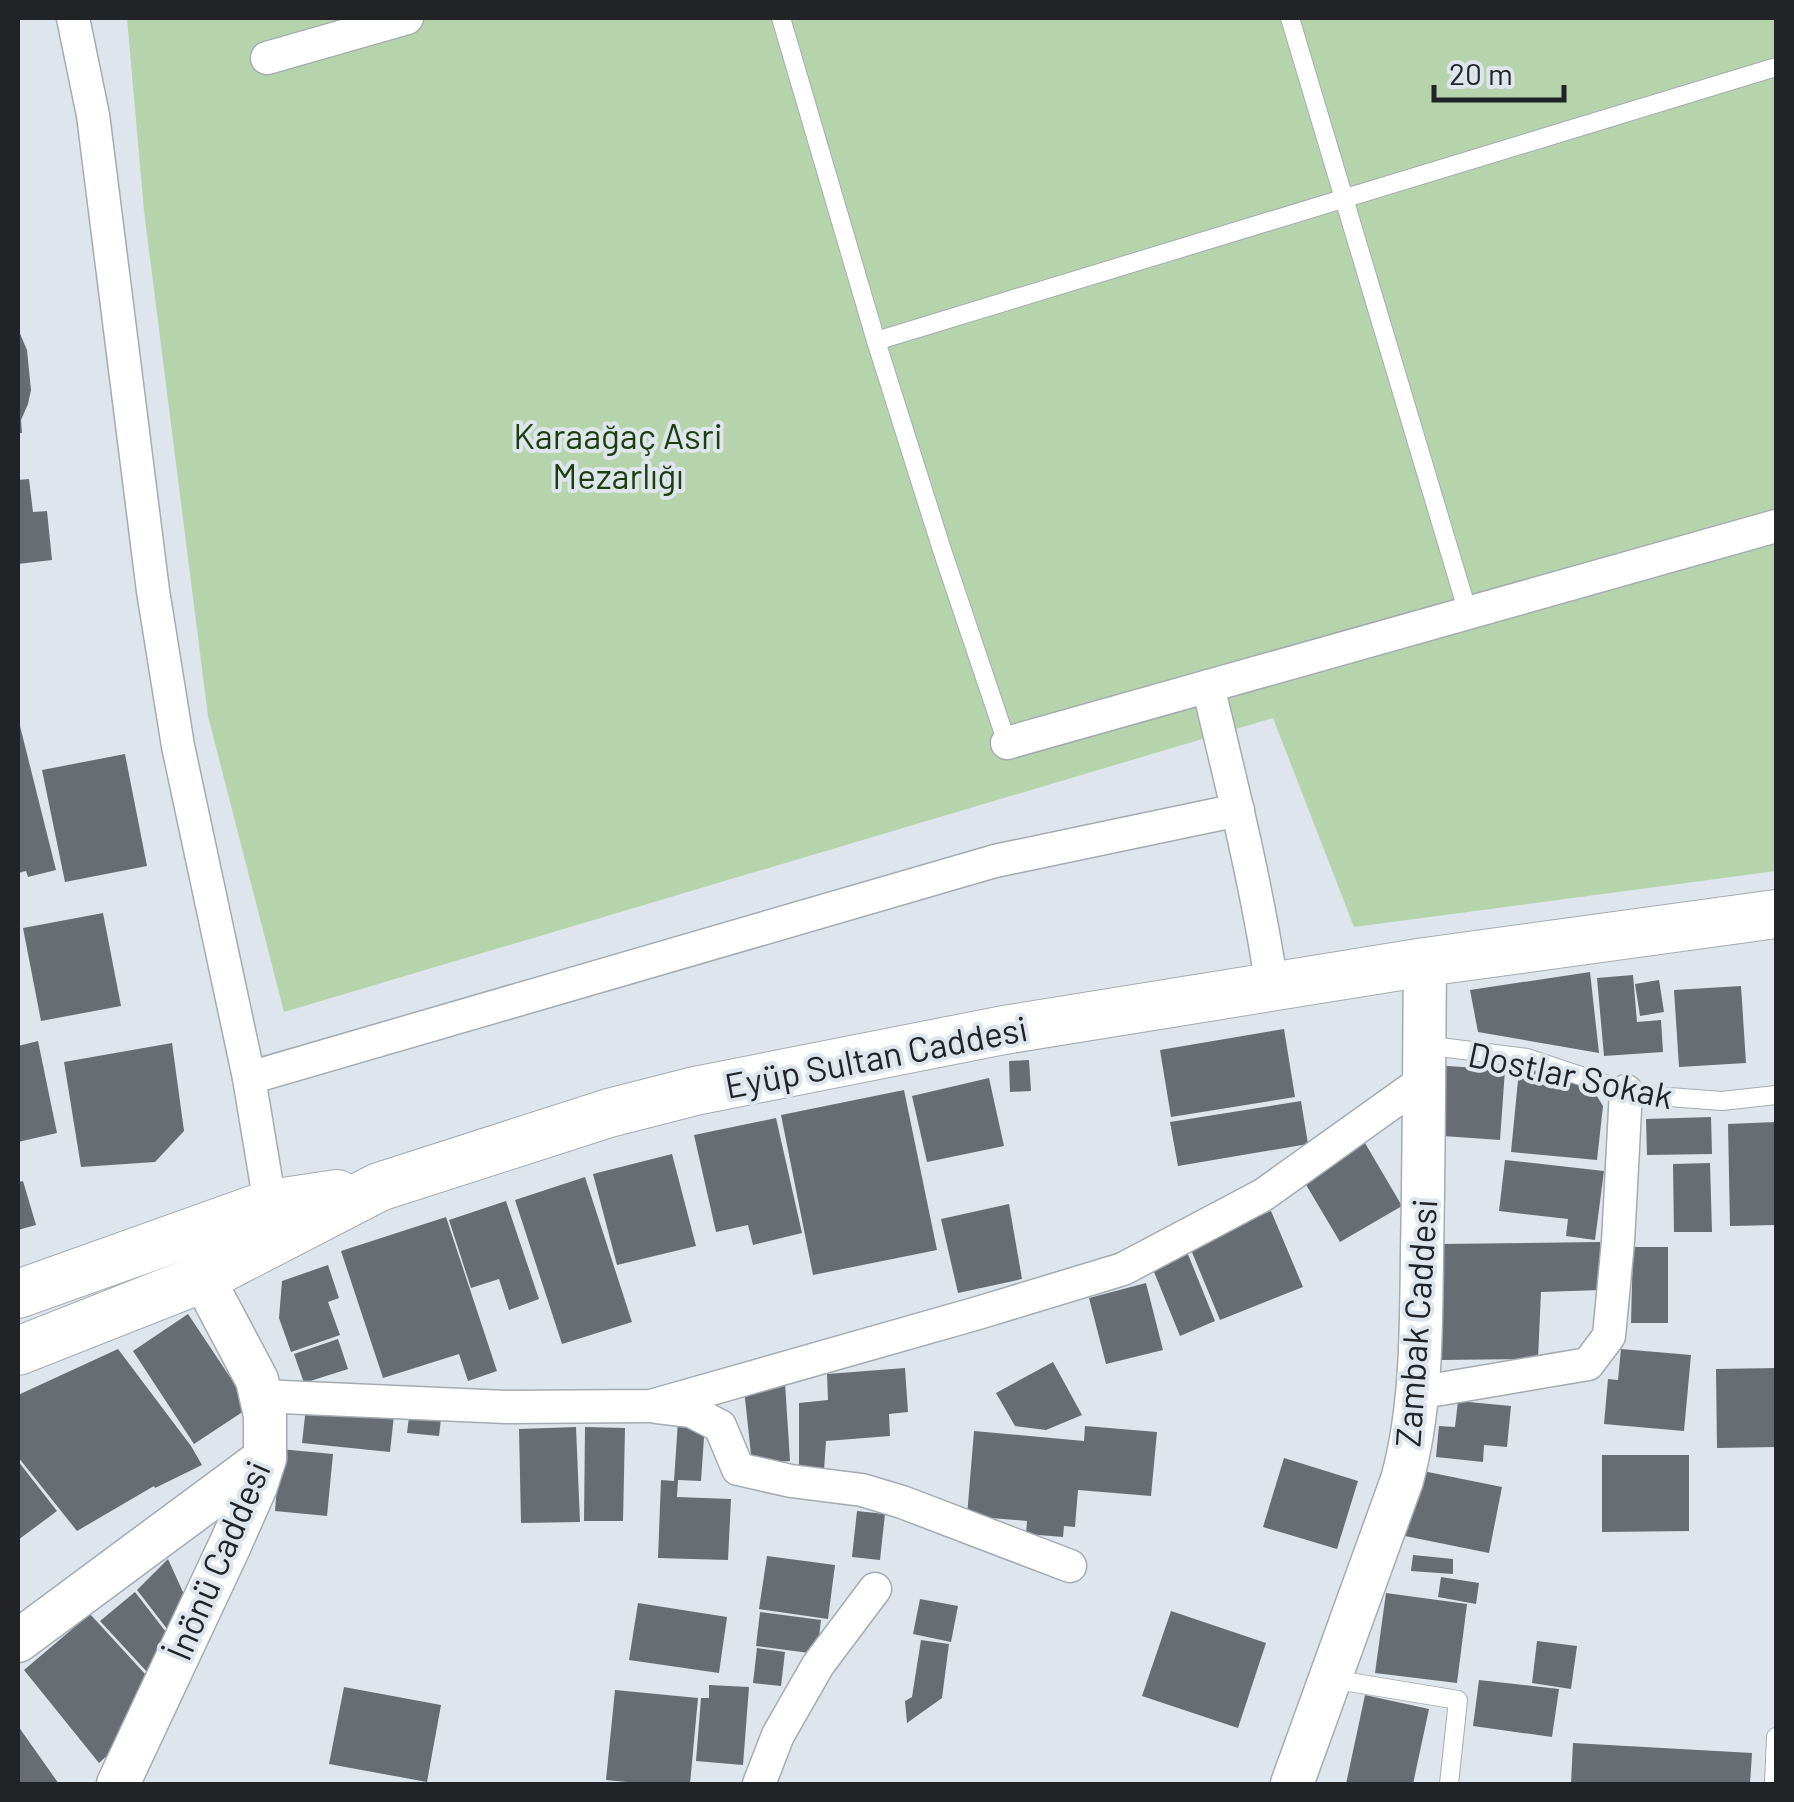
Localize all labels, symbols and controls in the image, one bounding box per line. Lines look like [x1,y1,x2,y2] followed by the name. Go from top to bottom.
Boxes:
[1434,40,1564,102] scale bar
[1449,55,1513,91] text: 20 m
[513,414,723,496] park label: Karaağaç Asri Mezarlığı
[721,1006,1031,1106] street label: Eyüp Sultan Caddesi
[1465,1032,1677,1116] street label: Dostlar Sokak
[1385,1197,1445,1449] street label: Zambak Caddesi
[156,1454,278,1666] street label: İnönü Caddesi

